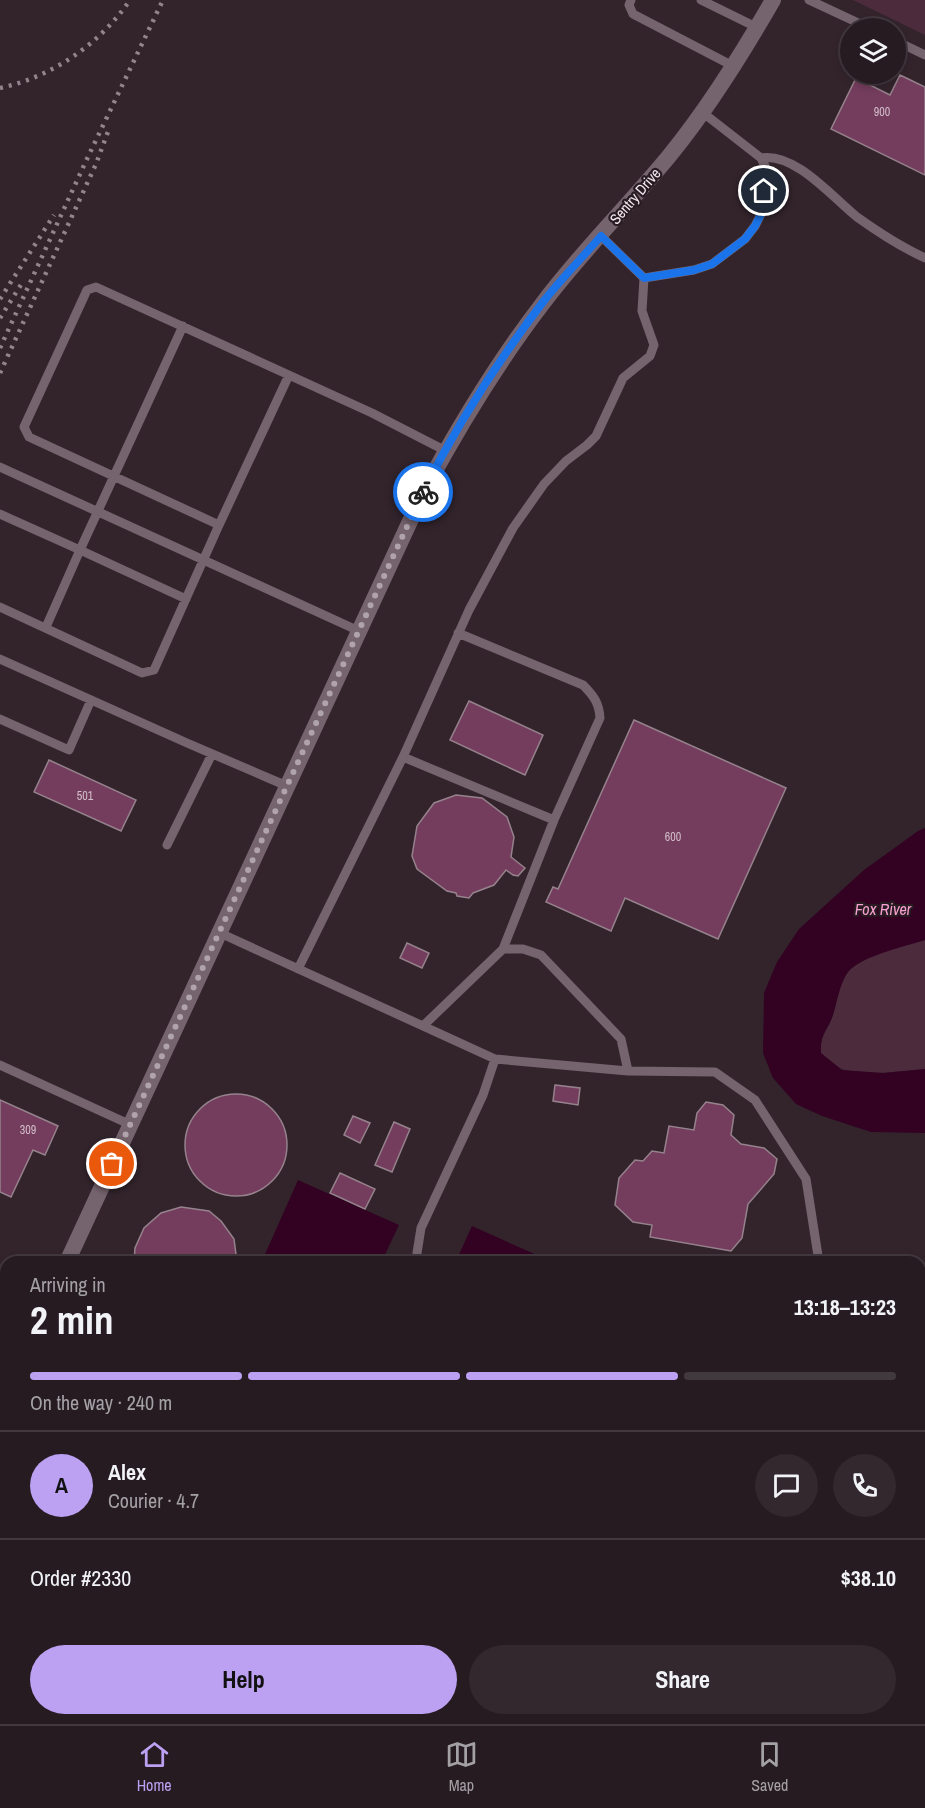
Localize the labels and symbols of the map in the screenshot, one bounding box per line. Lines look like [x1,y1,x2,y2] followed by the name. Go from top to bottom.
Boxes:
[874,104,890,120] house number: 900
[605,163,665,229] street label: Sentry Drive
[738,165,789,216] pin
[393,462,453,522] courier
[77,788,94,804] house number: 501
[665,829,681,845] house number: 600
[855,898,912,920] water label: Fox River
[20,1122,36,1138] house number: 309
[86,1138,137,1189] pin

